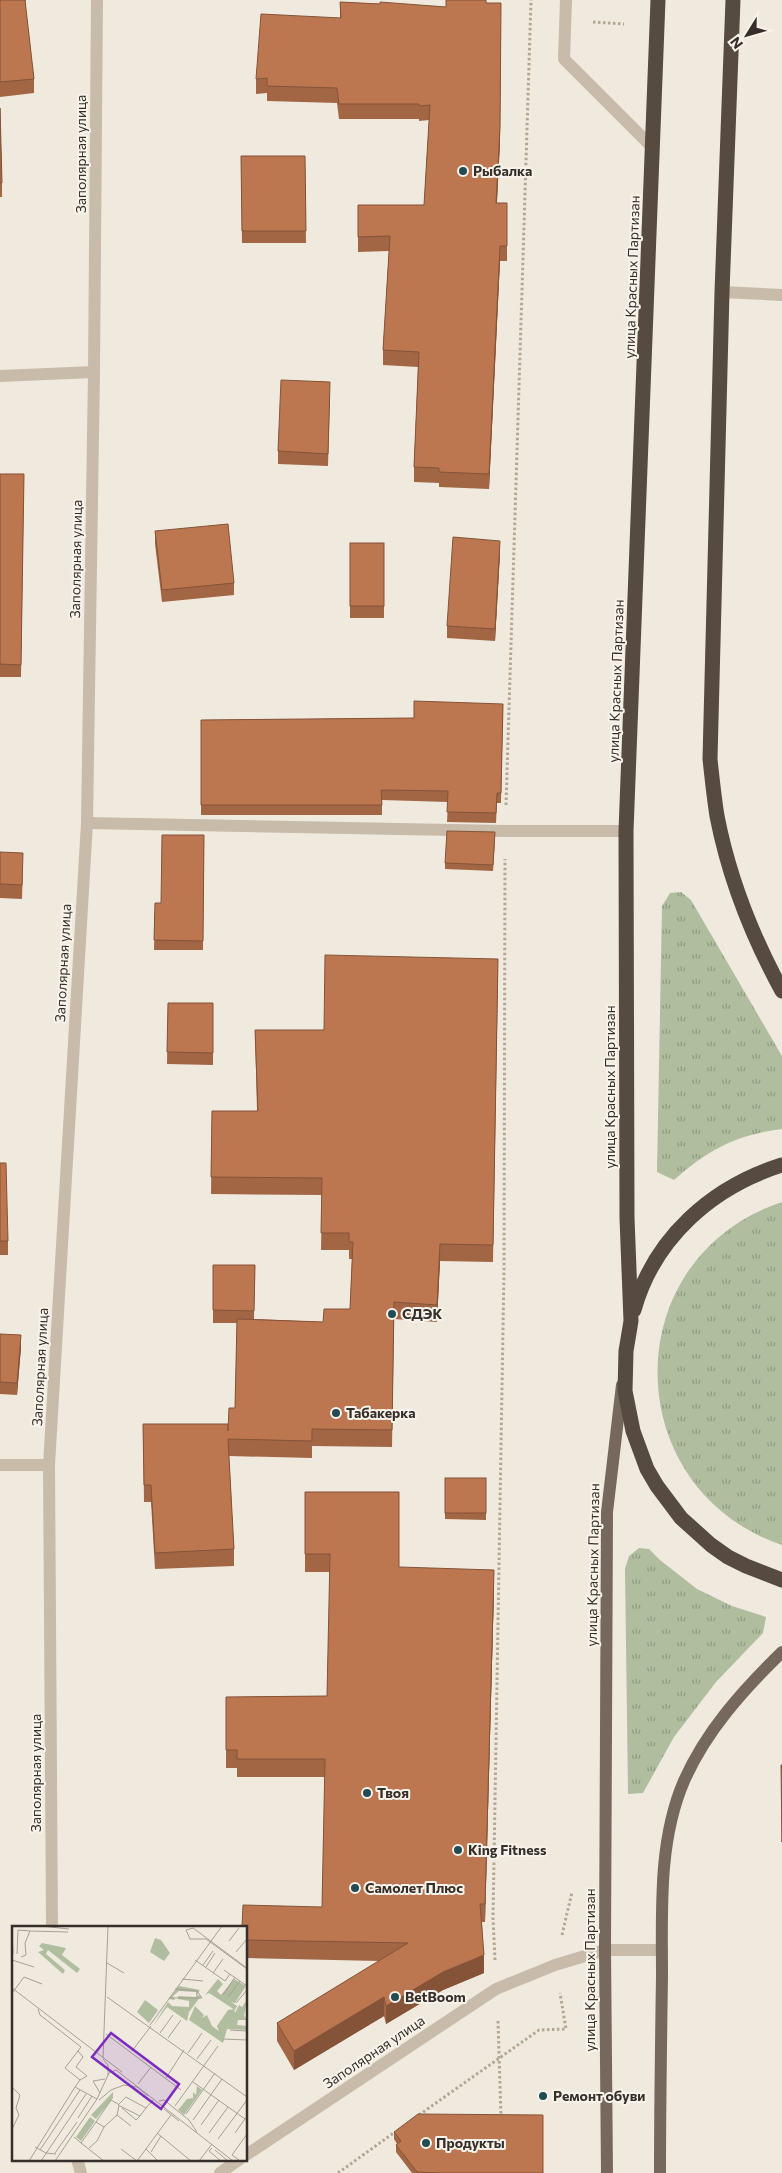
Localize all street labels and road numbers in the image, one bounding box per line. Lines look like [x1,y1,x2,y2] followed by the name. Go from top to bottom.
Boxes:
[72,95,89,213] street label: Заполярная улица
[620,195,643,359] street label: улица Красных Партизан
[66,499,85,618] street label: Заполярная улица
[604,599,627,763] street label: улица Красных Партизан
[51,903,74,1023] street label: Заполярная улица
[601,1005,618,1169] street label: улица Красных Партизан
[28,1307,51,1427] street label: Заполярная улица
[583,1483,602,1647] street label: улица Красных Партизан
[27,1714,44,1832] street label: Заполярная улица
[581,1888,598,2052] street label: улица Красных Партизан
[320,2011,428,2092] street label: Заполярная улица

